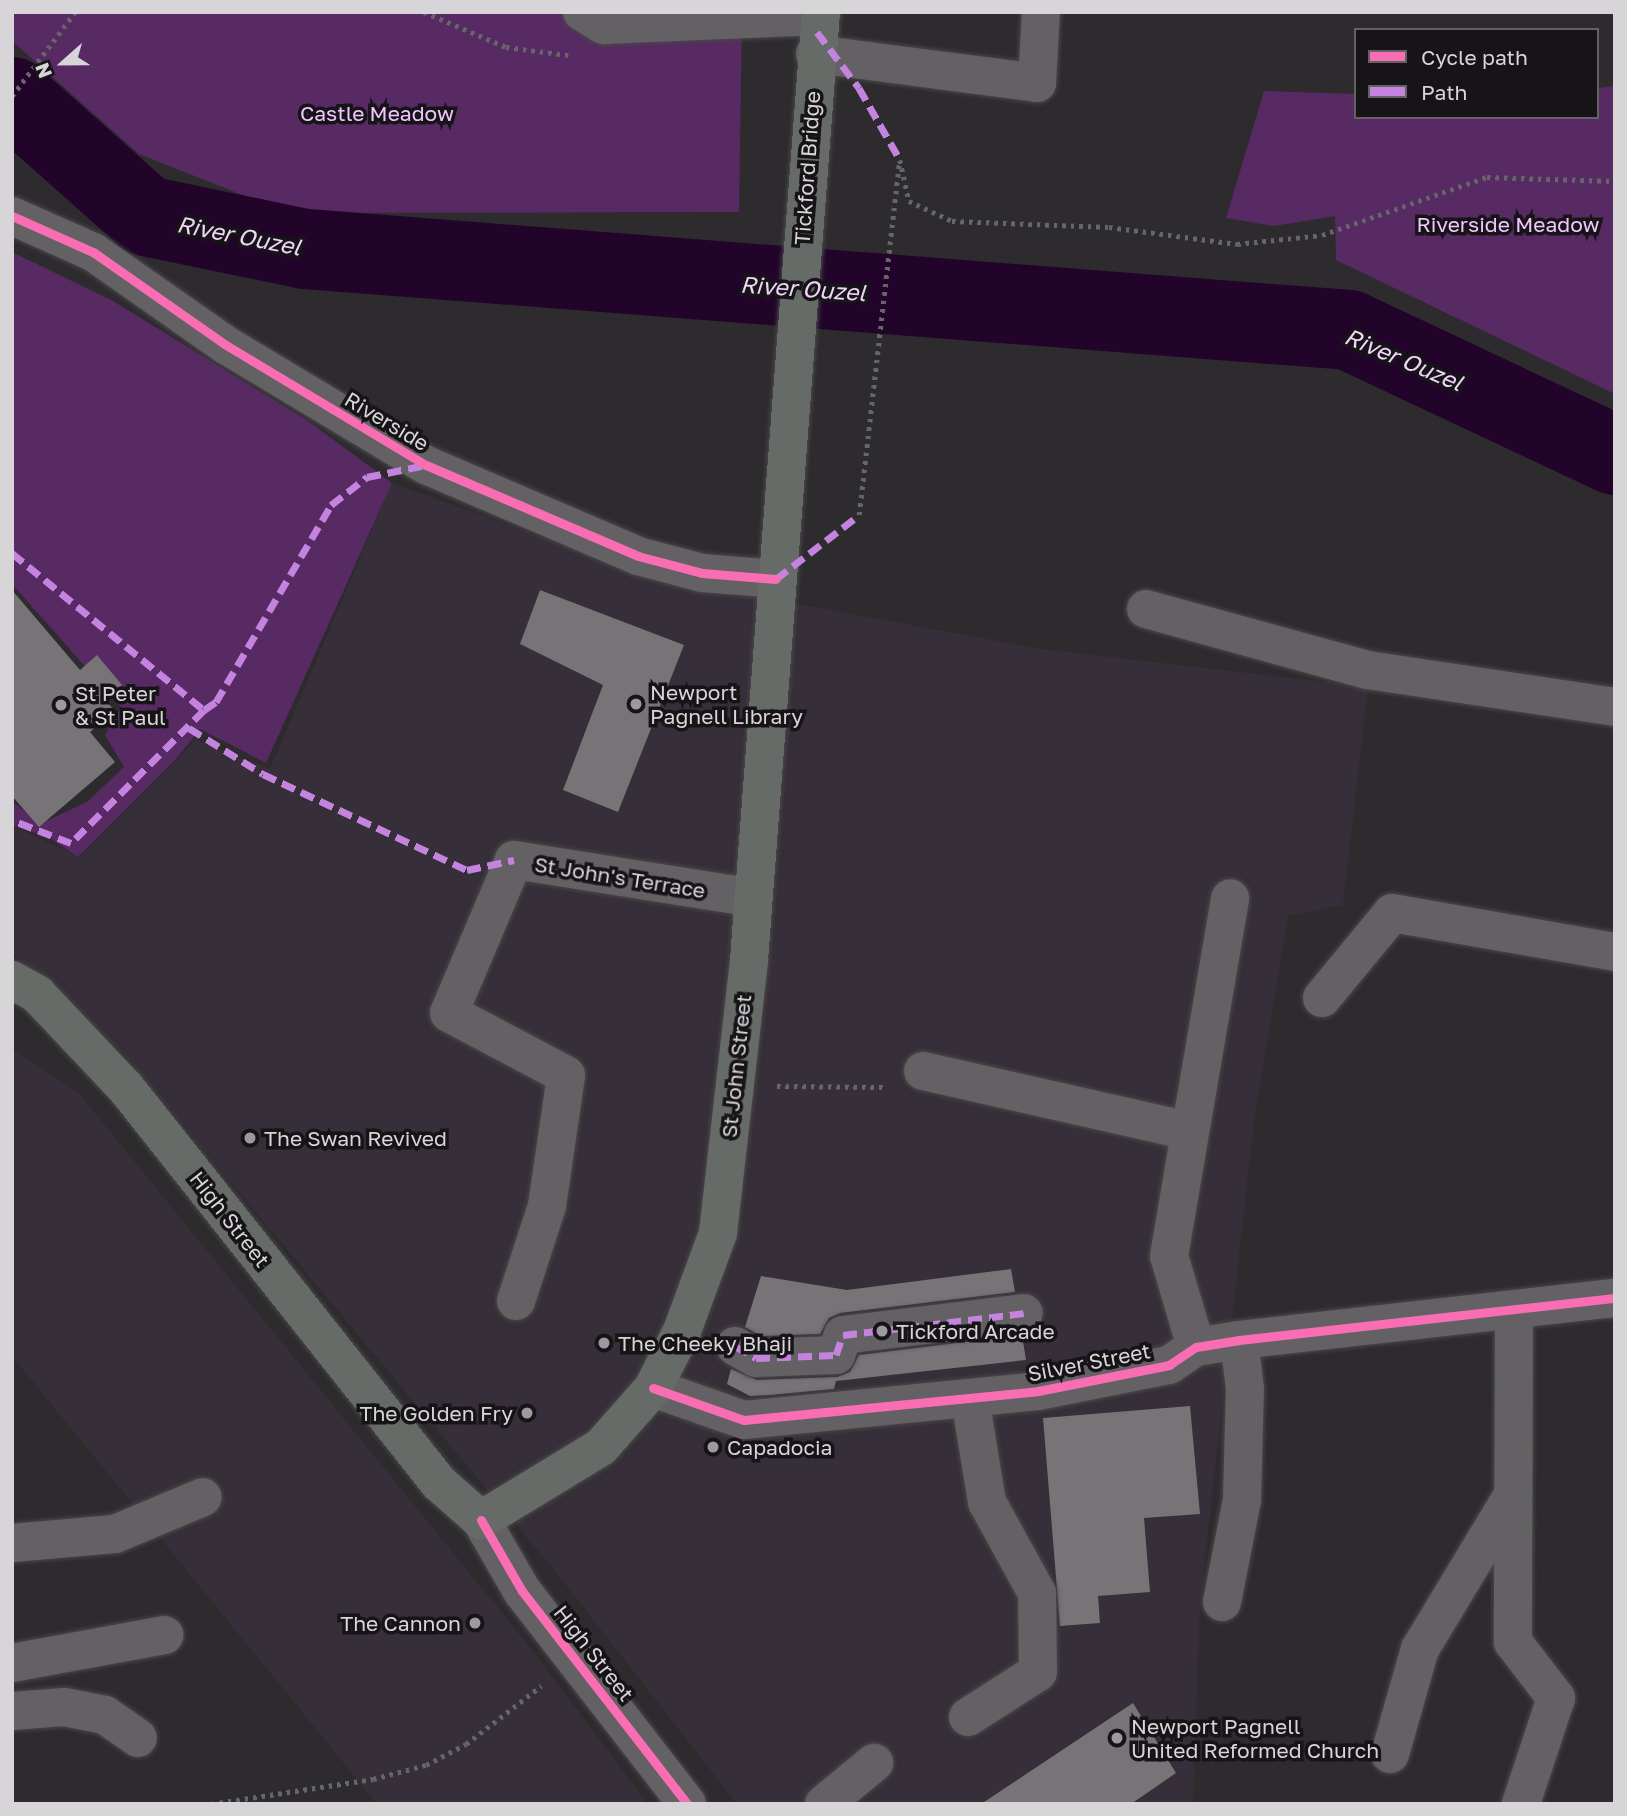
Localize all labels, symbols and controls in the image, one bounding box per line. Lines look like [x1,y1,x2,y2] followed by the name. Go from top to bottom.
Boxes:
[28,28,98,98] north arrow
[1354,28,1599,119] legend
[1421,44,1528,70] text: Cycle path
[30,60,56,82] text: N
[1421,79,1468,105] text: Path
[789,90,825,246] street label: Tickford Bridge
[300,100,454,126] park label: Castle Meadow
[175,209,303,261] water label: River Ouzel
[1416,211,1600,237] park label: Riverside Meadow
[739,270,867,306] water label: River Ouzel
[1341,322,1467,396] water label: River Ouzel
[340,386,434,456] street label: Riverside
[650,679,803,729] place label: Newport Pagnell Library
[75,680,166,730] place label: St Peter & St Paul
[628,696,644,712] marker: Newport Pagnell Library
[53,697,69,713] marker: St Peter & St Paul
[533,851,707,903] street label: St John's Terrace
[716,993,756,1139] street label: St John Street
[264,1125,447,1151] place label: The Swan Revived
[242,1130,258,1146] marker: The Swan Revived
[185,1166,275,1272] street label: High Street
[896,1318,1055,1344] place label: Tickford Arcade
[874,1323,890,1339] marker: Tickford Arcade
[618,1330,792,1356] place label: The Cheeky Bhaji
[596,1335,612,1351] marker: The Cheeky Bhaji
[1025,1338,1153,1386] street label: Silver Street
[359,1400,513,1426] place label: The Golden Fry
[519,1405,535,1421] marker: The Golden Fry
[727,1434,832,1460] place label: Capadocia
[705,1439,721,1455] marker: Capadocia
[549,1600,639,1706] street label: High Street
[340,1610,461,1636] place label: The Cannon
[467,1615,483,1631] marker: The Cannon
[1131,1713,1379,1763] place label: Newport Pagnell United Reformed Church
[1109,1730,1125,1746] marker: Newport Pagnell United Reformed Church

